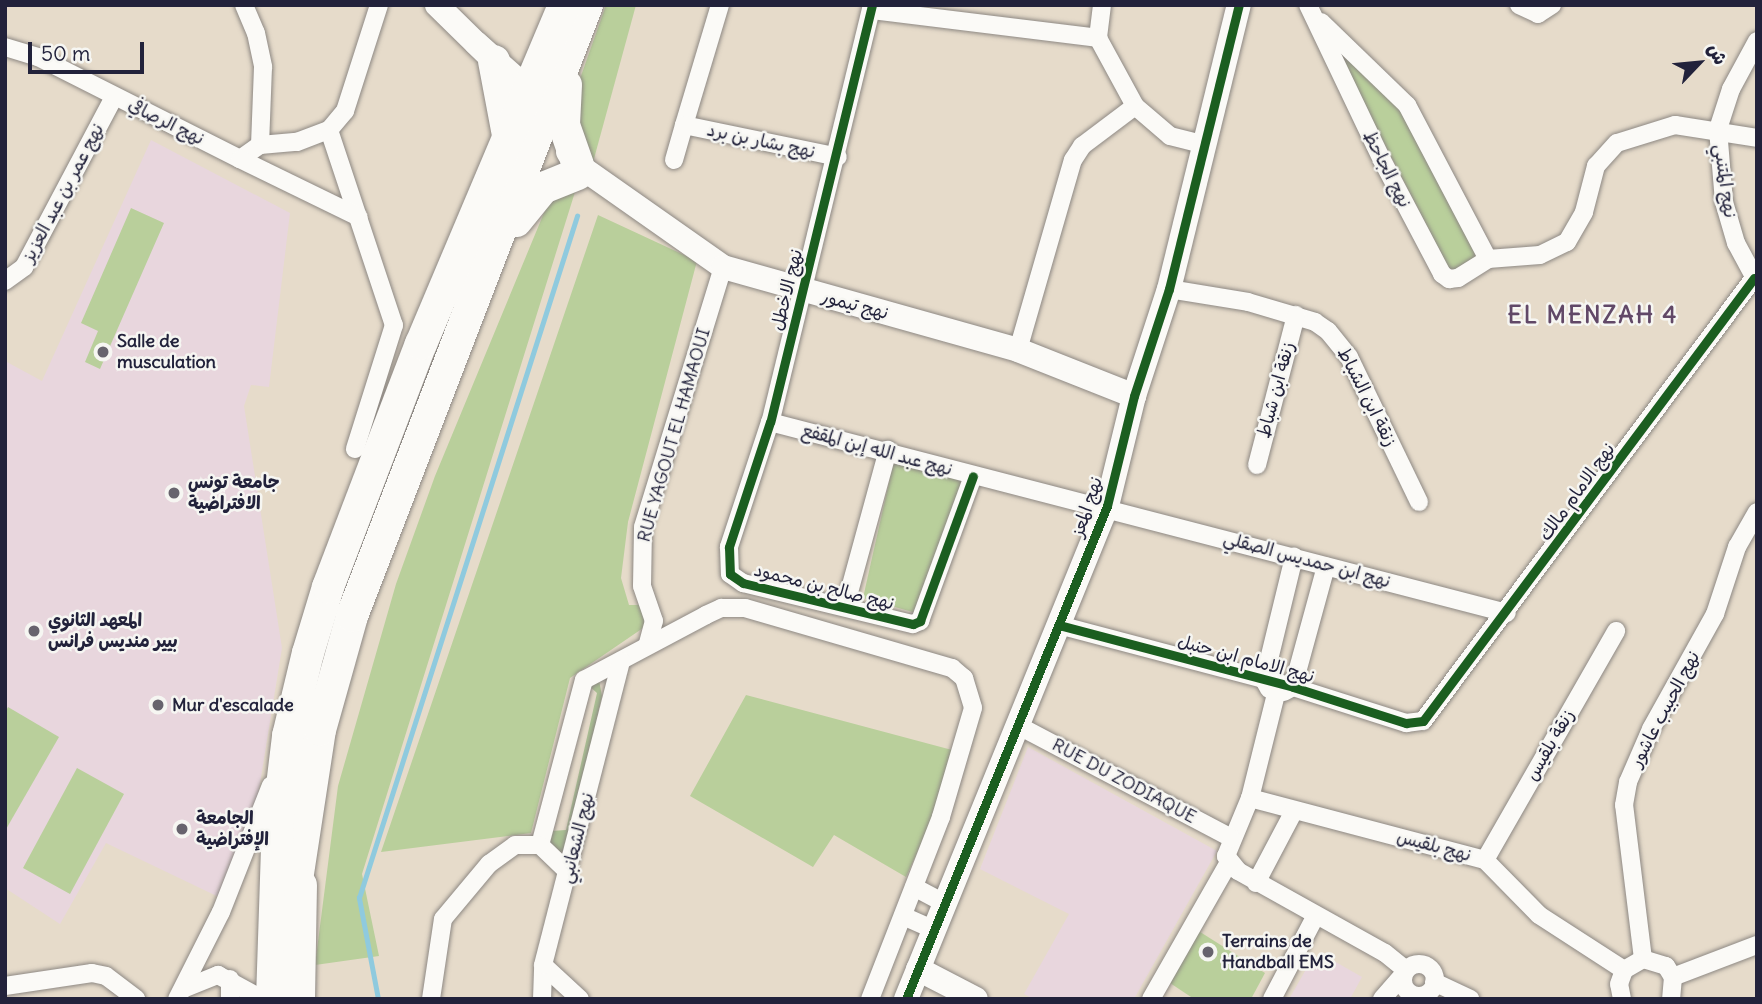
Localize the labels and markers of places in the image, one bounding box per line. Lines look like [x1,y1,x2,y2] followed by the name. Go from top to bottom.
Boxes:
[117,331,216,374] place label: Salle de musculation
[95,344,111,360] marker: Salle de musculation
[188,472,279,514] place label: جامعة تونس الافتراضية
[166,485,182,501] marker: جامعة تونس الافتراضية
[48,610,178,652] place label: المعهد الثانوي بيير منديس فرانس
[26,623,42,639] marker: المعهد الثانوي بيير منديس فرانس
[172,694,294,716] place label: Mur d'escalade
[150,697,166,713] marker: Mur d'escalade
[196,808,269,850] place label: الجامعة الإفتراضية
[174,821,190,837] marker: الجامعة الإفتراضية
[1222,931,1334,974] place label: Terrains de Handball EMS
[1200,944,1216,960] marker: Terrains de Handball EMS

